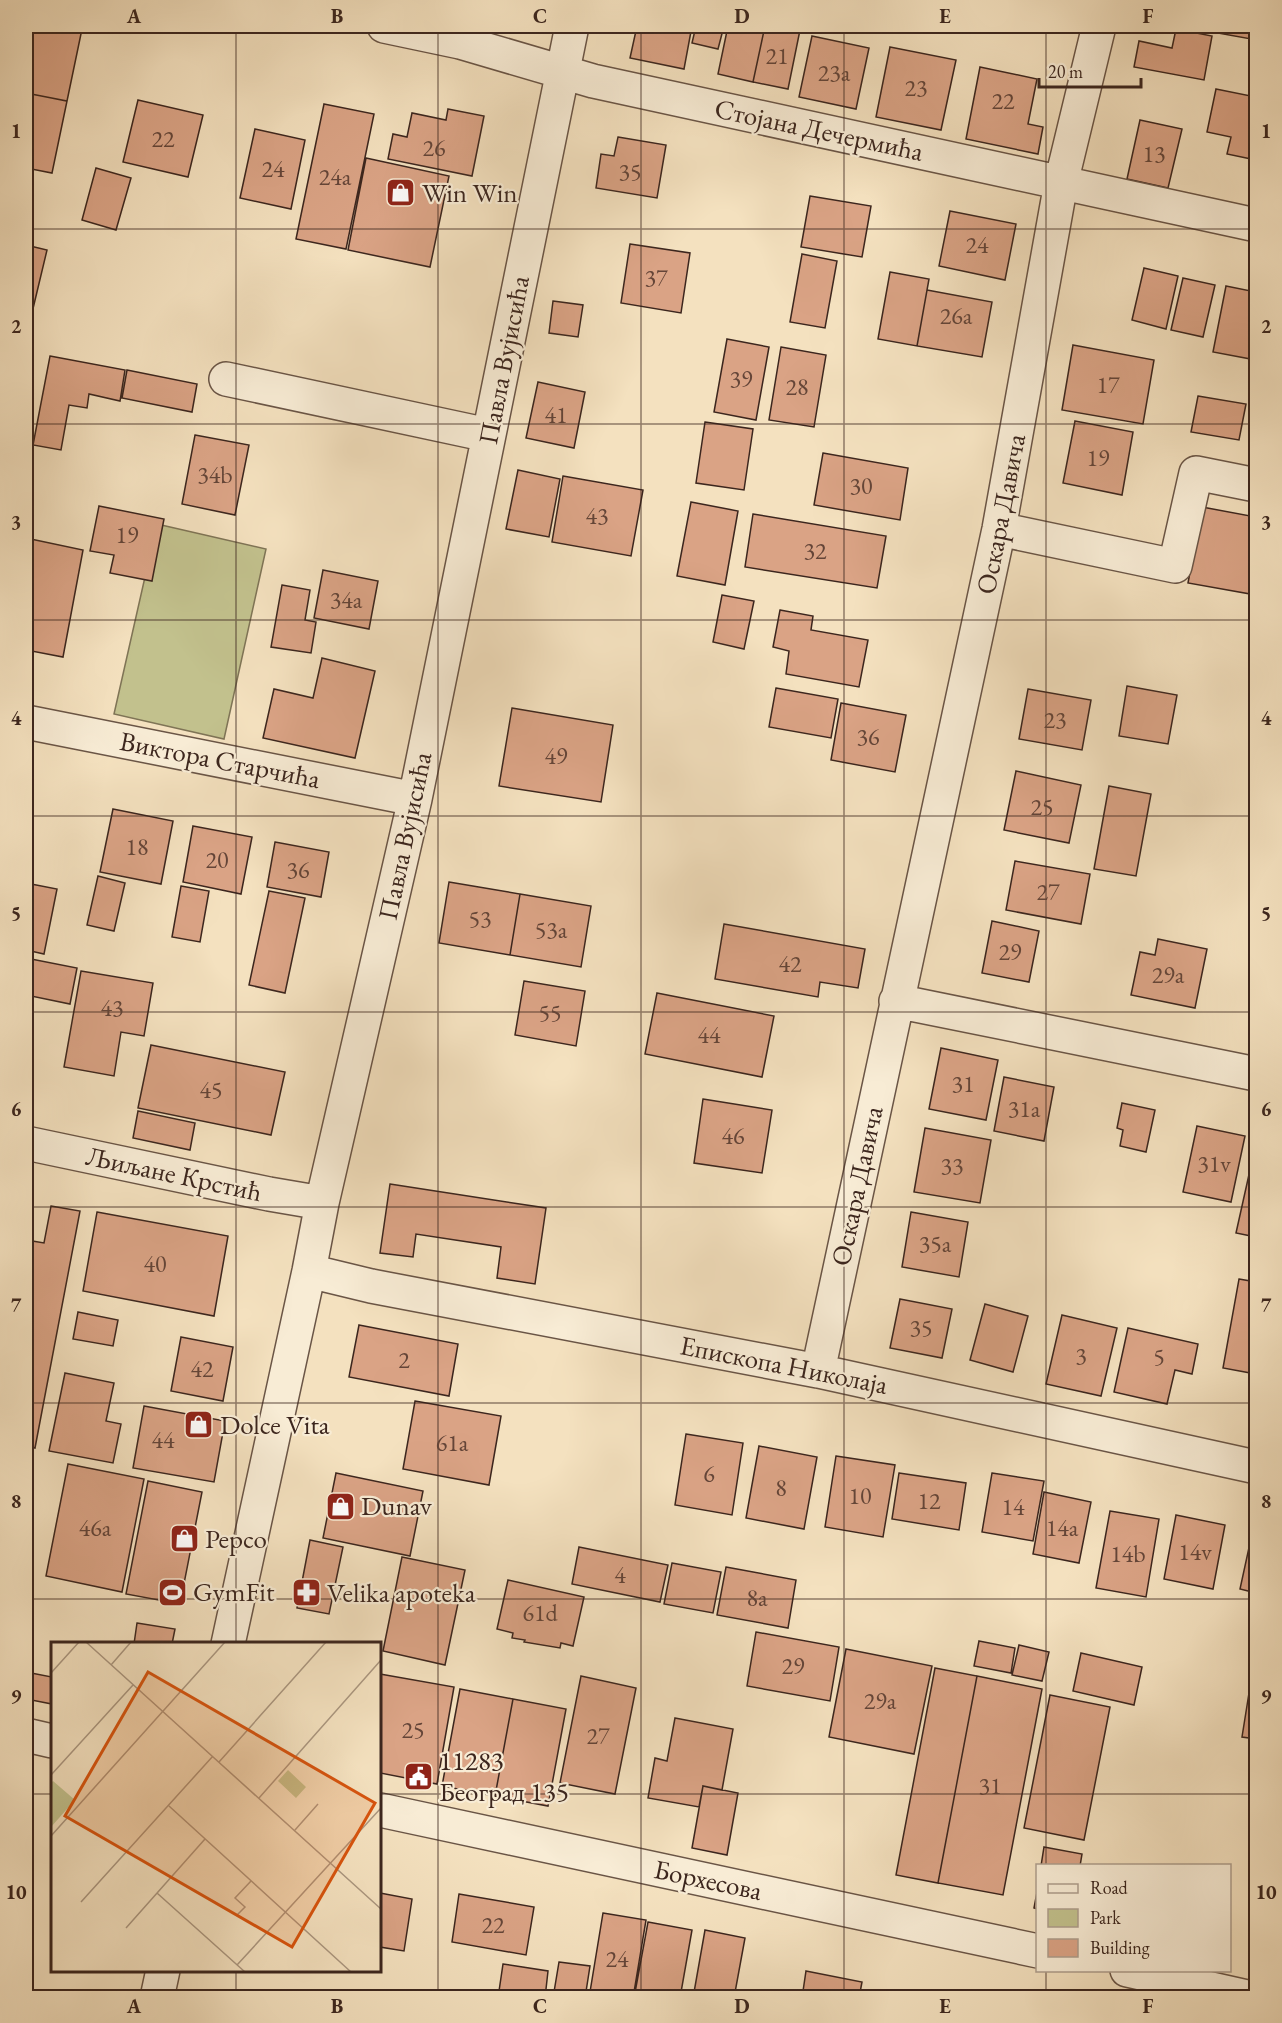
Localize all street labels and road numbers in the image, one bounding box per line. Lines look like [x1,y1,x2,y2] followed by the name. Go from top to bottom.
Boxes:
[711,90,927,169] street label: Стојана Дечермића
[470,272,537,447] street label: Павла Вујисића
[968,431,1033,597] street label: Оскара Давича
[117,723,323,796] street label: Виктора Старчића
[370,748,439,923] street label: Павла Вујисића
[823,1103,891,1269] street label: Оскара Давича
[83,1138,265,1209] street label: Љиљане Крстић
[677,1327,891,1402] street label: Епископа Николаја
[651,1851,766,1908] street label: Борхесова

